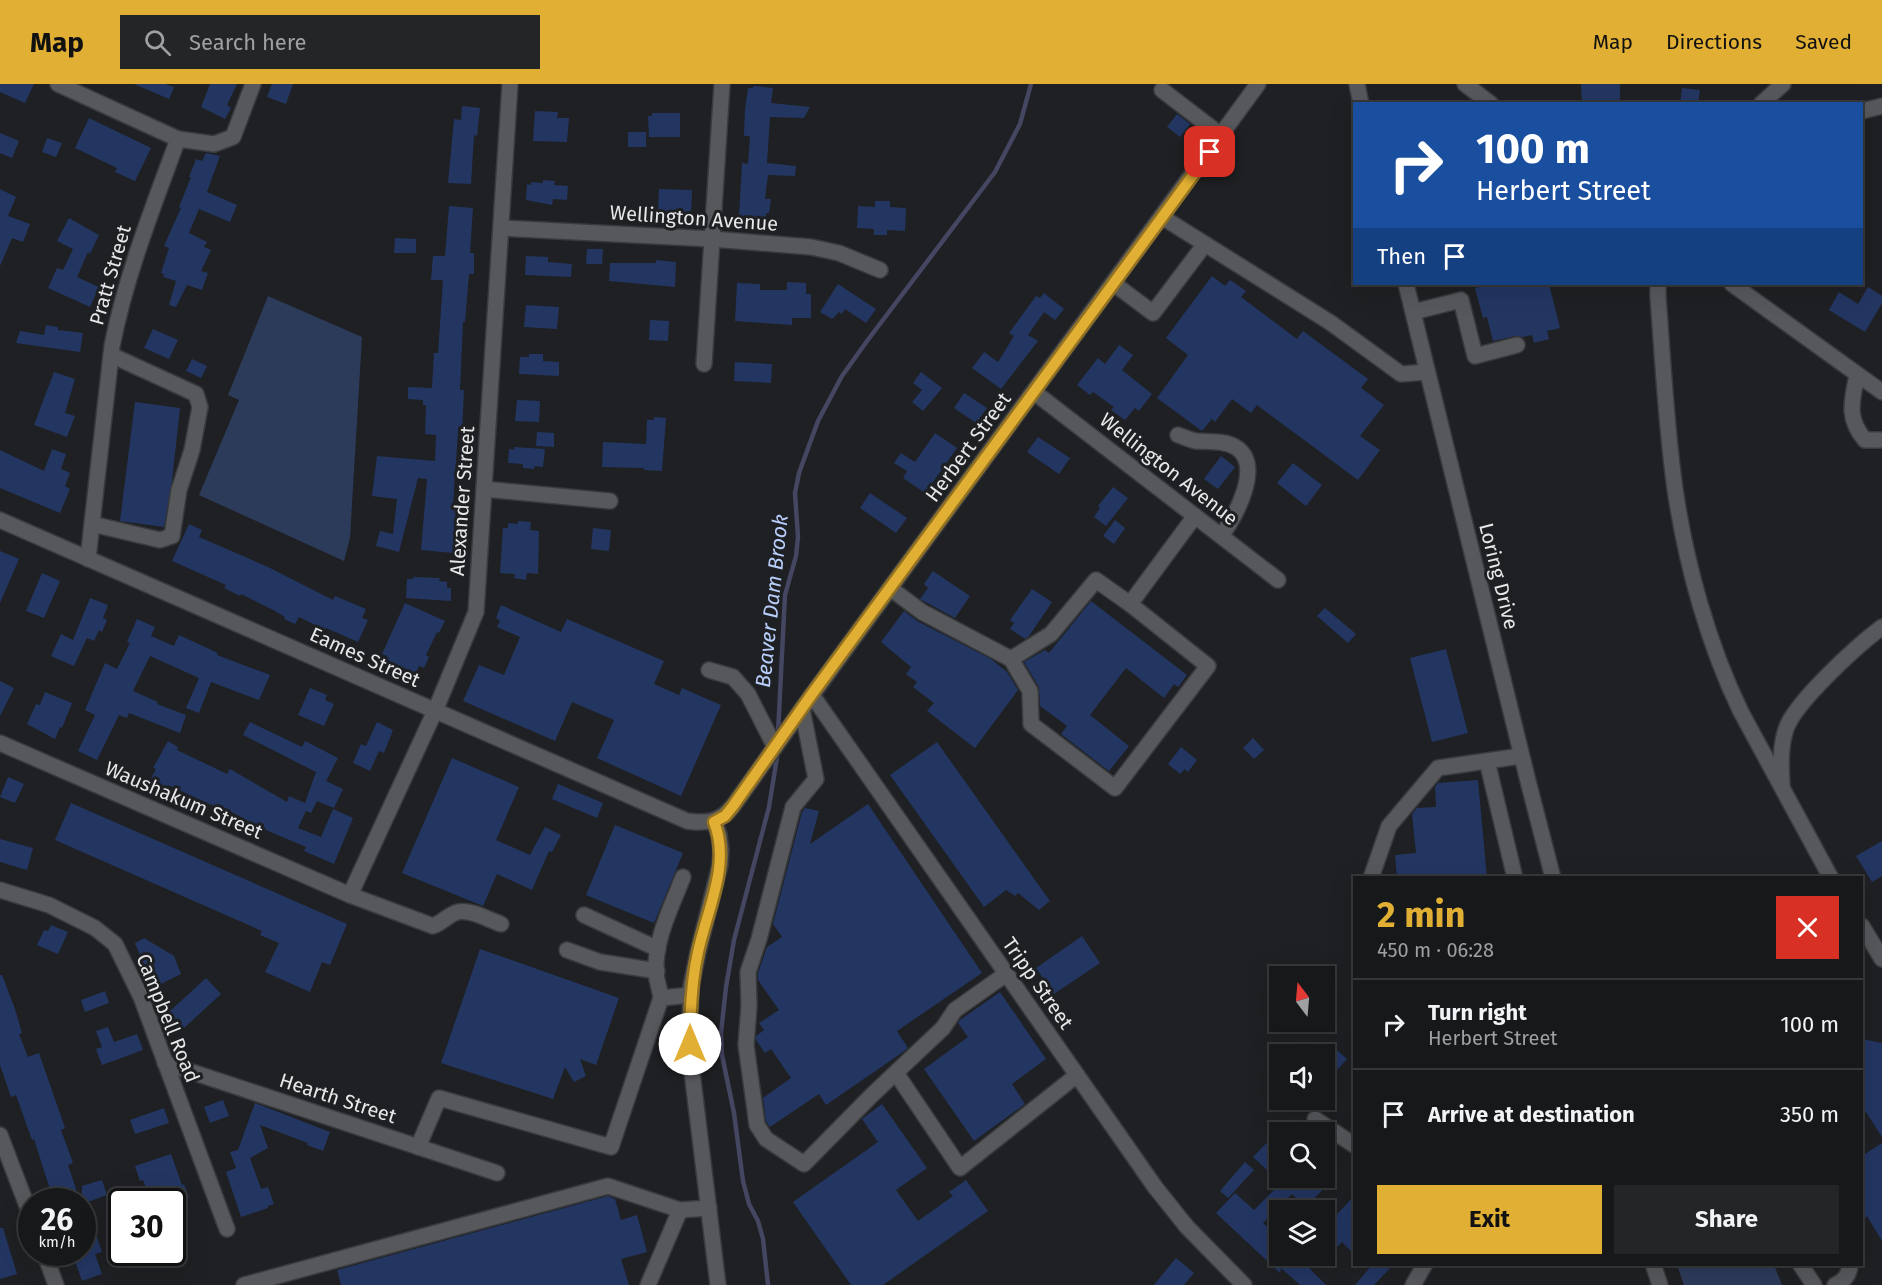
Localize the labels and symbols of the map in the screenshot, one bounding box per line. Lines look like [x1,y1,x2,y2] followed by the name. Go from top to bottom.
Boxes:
[1184,126,1235,177] pin
[609,200,779,236] street label: Wellington Avenue
[84,221,136,328] street label: Pratt Street
[920,387,1016,506] street label: Herbert Street
[1095,408,1243,530] street label: Wellington Avenue
[445,425,479,577] street label: Alexander Street
[750,513,794,689] water label: Beaver Dam Brook
[1474,520,1524,632] street label: Loring Drive
[306,622,425,692] street label: Eames Street
[102,756,267,844] street label: Waushakum Street
[998,933,1079,1034] street label: Tripp Street
[131,950,205,1086] street label: Campbell Road
[1269,966,1335,1032] north arrow
[658,1012,722,1076] position arrow
[277,1068,400,1128] street label: Hearth Street
[108,1188,186,1266] speed limit sign: 30

